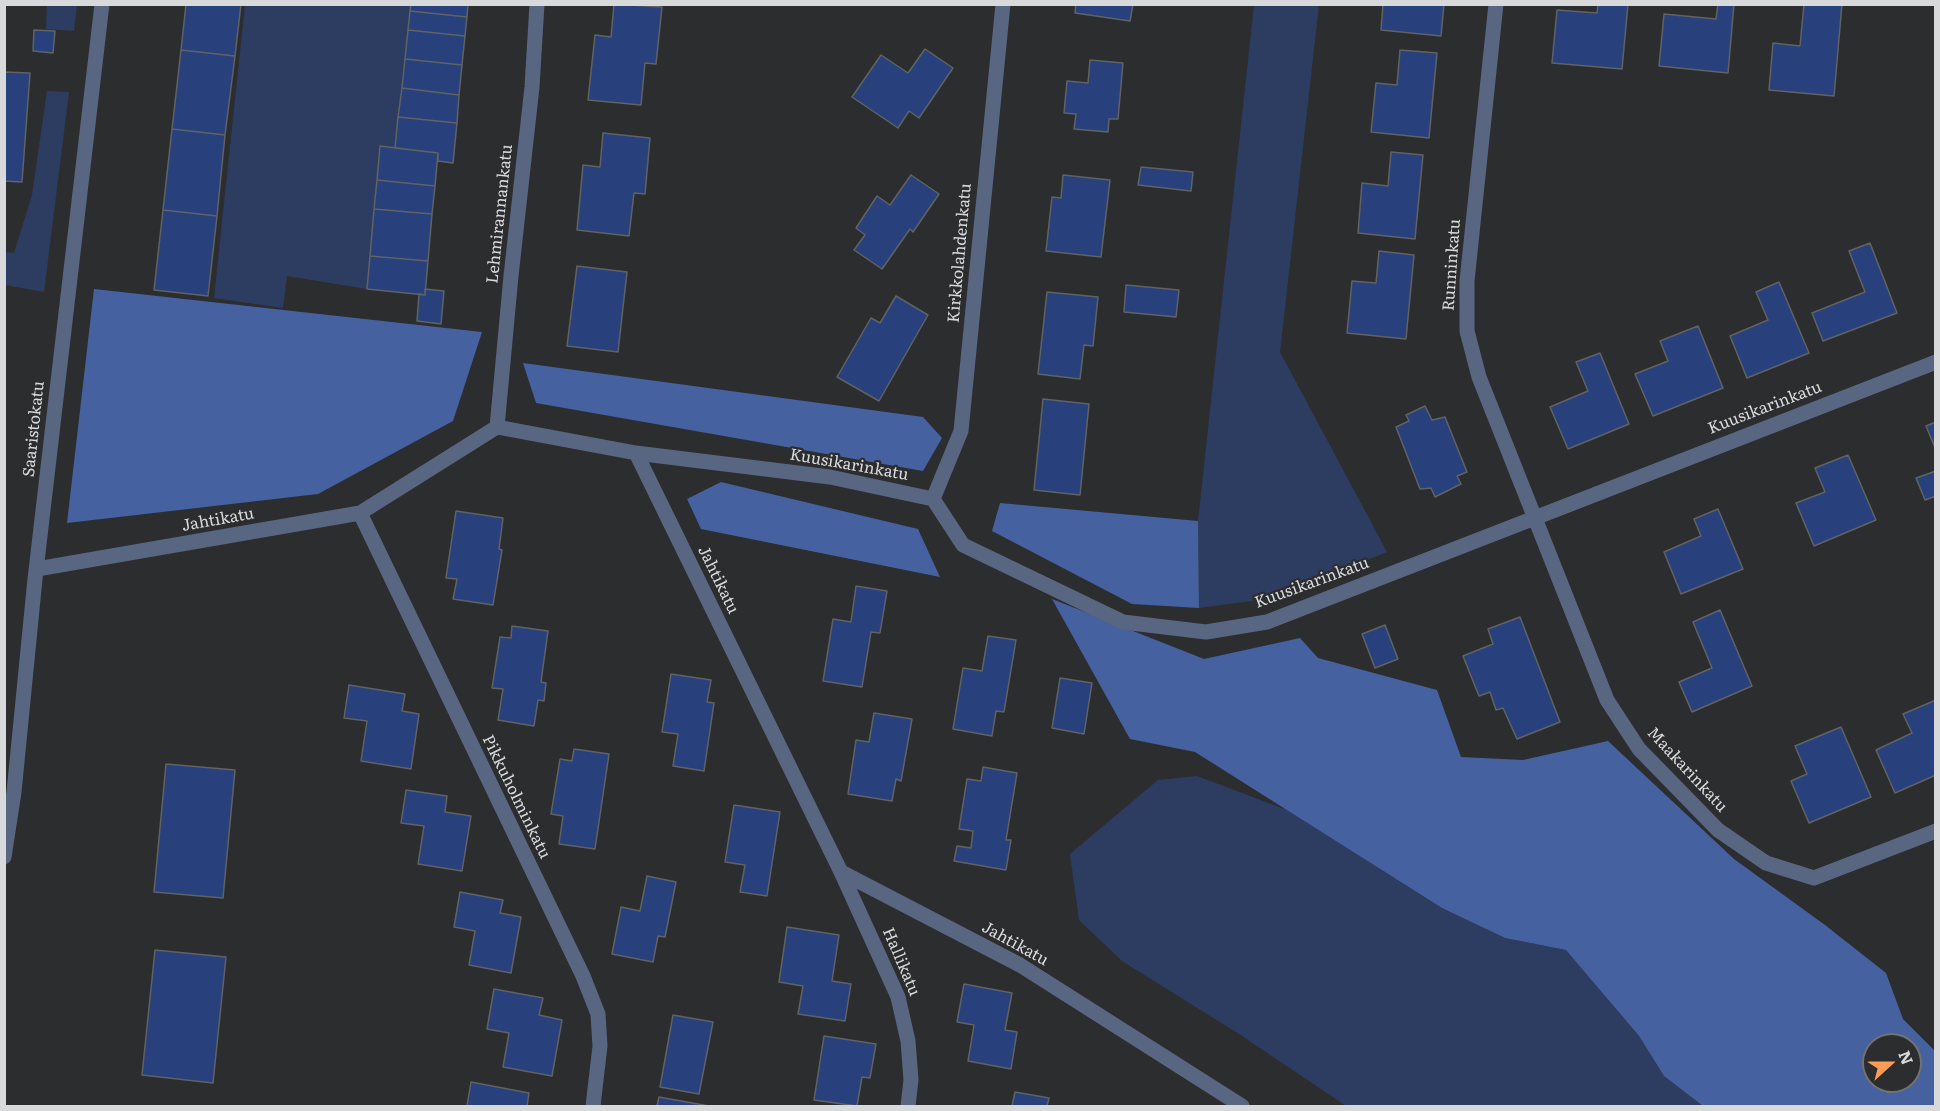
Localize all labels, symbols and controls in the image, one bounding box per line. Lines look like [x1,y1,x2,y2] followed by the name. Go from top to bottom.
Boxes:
[483,143,517,285] street label: Lehmirannankatu
[944,182,976,324] street label: Kirkkolahdenkatu
[1439,218,1465,312] street label: Runninkatu
[1705,377,1825,439] street label: Kuusikarinkatu
[19,380,49,478] street label: Saaristokatu
[788,445,910,485] street label: Kuusikarinkatu
[180,504,256,536] street label: Jahtikatu
[693,543,743,617] street label: Jahtikatu
[1252,553,1372,613] street label: Kuusikarinkatu
[1643,724,1731,816] street label: Maakarinkatu
[478,732,554,862] street label: Pikkuholminkatu
[978,918,1052,970] street label: Jahtikatu
[878,925,924,999] street label: Hallikatu
[1862,1033,1922,1093] north arrow
[1893,1047,1921,1068] text: N

